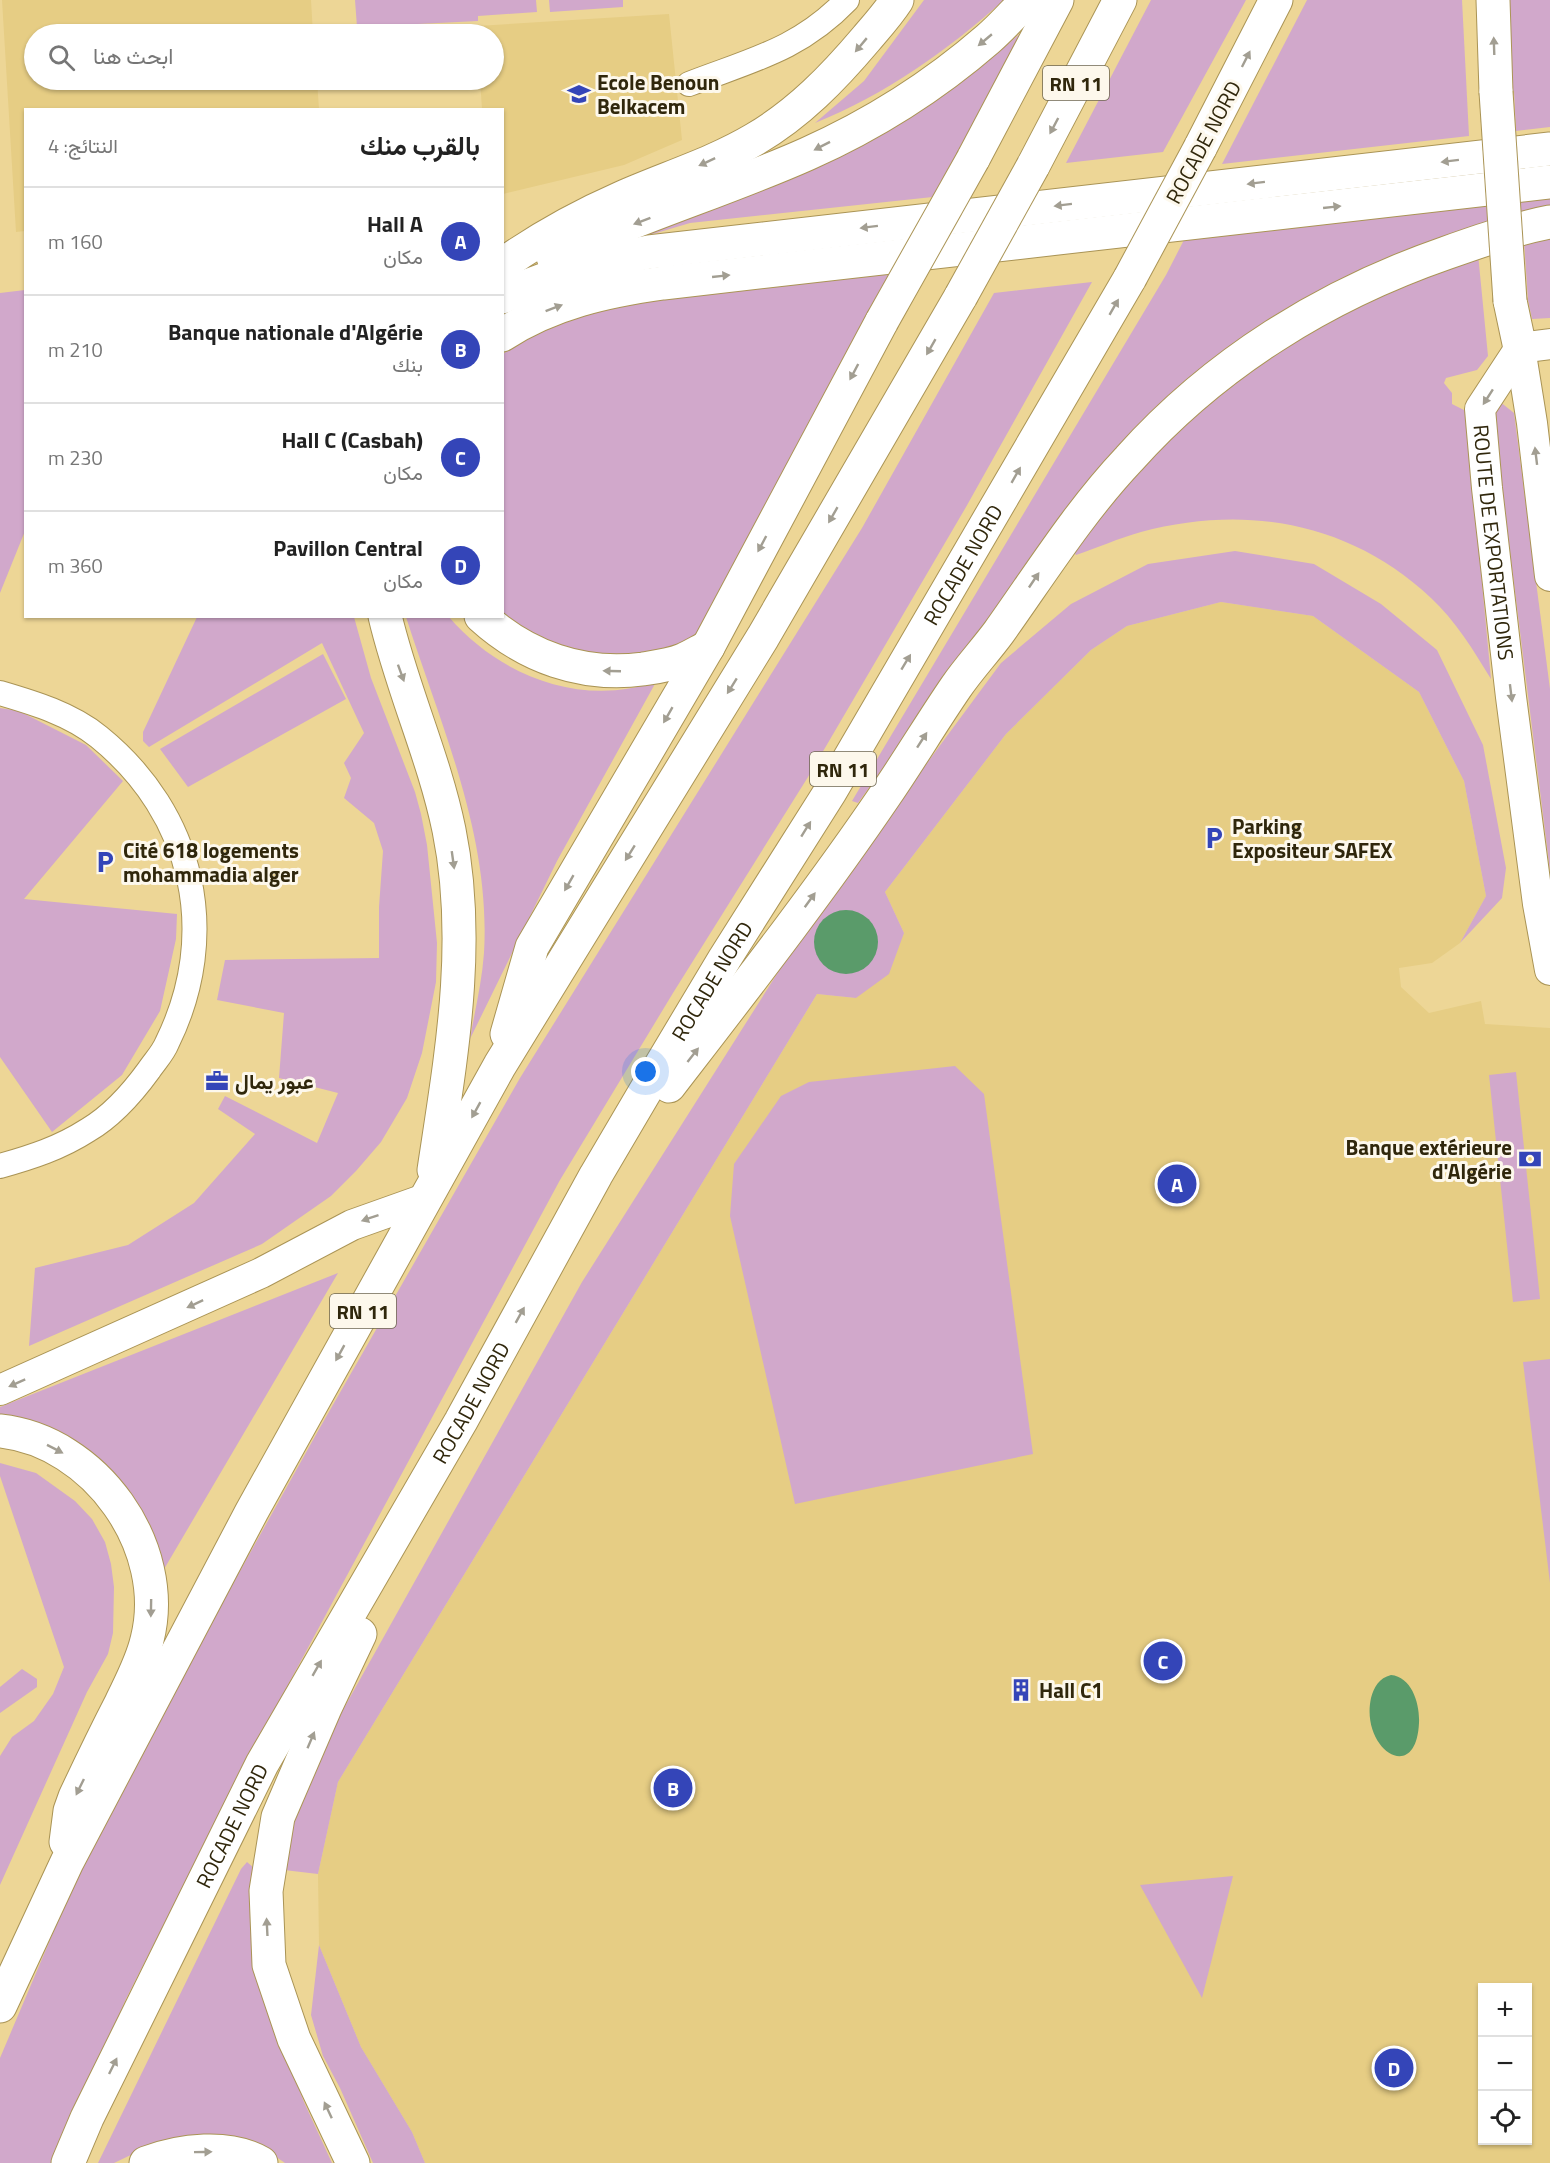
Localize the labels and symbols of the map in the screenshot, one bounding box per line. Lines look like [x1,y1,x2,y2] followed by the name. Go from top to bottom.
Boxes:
[977,34,993,47] one-way arrow
[1489,36,1498,55] one-way arrow
[854,37,867,53] one-way arrow
[1241,50,1251,67] one-way arrow
[597,66,719,122] place label: Ecole Benoun Belkacem
[1043,66,1109,100] road number: RN 11
[1157,75,1249,209] street label: ROCADE NORD
[566,81,592,107] school or university icon: Ecole Benoun Belkacem
[1049,118,1059,135] one-way arrow
[813,141,831,151] one-way arrow
[1441,156,1460,165] one-way arrow
[698,158,716,167] one-way arrow
[1247,178,1266,188] one-way arrow
[1053,200,1072,210] one-way arrow
[1323,202,1342,212] one-way arrow
[632,216,650,226] one-way arrow
[859,222,878,232] one-way arrow
[712,272,731,281] one-way arrow
[1109,298,1119,315] one-way arrow
[546,303,564,313] one-way arrow
[927,338,937,355] one-way arrow
[849,364,859,381] one-way arrow
[1483,389,1494,405] one-way arrow
[1465,423,1523,662] street label: ROUTE DE EXPORTATIONS
[1531,446,1541,465] one-way arrow
[1011,466,1021,483] one-way arrow
[915,498,1011,631] street label: ROCADE NORD
[828,507,839,523] one-way arrow
[758,535,768,553] one-way arrow
[1028,573,1040,589] one-way arrow
[901,654,912,670] one-way arrow
[397,664,407,682] one-way arrow
[602,666,621,675] one-way arrow
[727,678,738,694] one-way arrow
[1506,684,1515,703] one-way arrow
[663,707,674,723] one-way arrow
[916,732,927,748] one-way arrow
[810,752,876,786] road number: RN 11
[1232,810,1393,866] place label: Parking Expositeur SAFEX
[801,821,812,837] one-way arrow
[1201,825,1227,851] parking icon: Parking Expositeur SAFEX
[123,834,299,890] place label: Cité 618 logements mohammadia alger
[625,845,636,861] one-way arrow
[92,849,118,875] parking icon: Cité 618 logements mohammadia alger
[449,850,458,869] one-way arrow
[564,875,574,892] one-way arrow
[804,892,816,908] one-way arrow
[663,915,761,1047] street label: ROCADE NORD
[686,1048,698,1063] one-way arrow
[631,1057,660,1086] your location
[235,1065,314,1097] place label: عبور يمال
[204,1068,230,1094] office icon: عبور يمال
[471,1101,481,1118] one-way arrow
[1345,1131,1512,1187] place label: Banque extérieure d'Algérie
[1517,1146,1543,1172] bank icon: Banque extérieure d'Algérie
[1158,1162,1196,1206] pin: A
[361,1214,379,1224] one-way arrow
[330,1294,396,1328] road number: RN 11
[187,1299,204,1308] one-way arrow
[515,1306,525,1323] one-way arrow
[424,1336,517,1470] street label: ROCADE NORD
[335,1345,345,1362] one-way arrow
[8,1379,26,1388] one-way arrow
[47,1444,64,1453] one-way arrow
[146,1598,156,1617] one-way arrow
[1144,1638,1182,1684] pin: C
[312,1659,322,1676] one-way arrow
[1039,1674,1103,1706] place label: Hall C1
[1008,1677,1034,1703] building icon: Hall C1
[306,1730,316,1748] one-way arrow
[187,1758,276,1893] street label: ROCADE NORD
[654,1766,692,1810] pin: B
[75,1779,84,1796] one-way arrow
[263,1917,272,1936] one-way arrow
[1374,2046,1414,2090] pin: D
[108,2057,117,2074] one-way arrow
[323,2102,332,2119] one-way arrow
[194,2147,213,2157] one-way arrow

